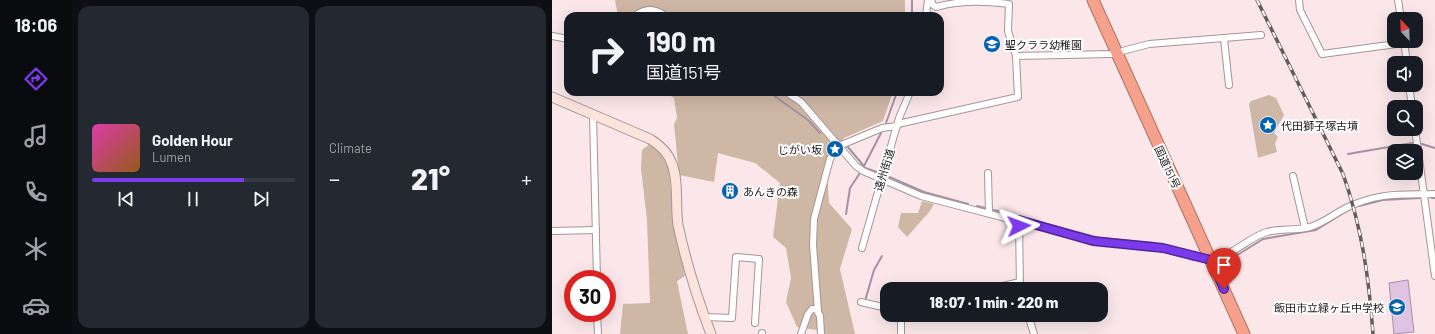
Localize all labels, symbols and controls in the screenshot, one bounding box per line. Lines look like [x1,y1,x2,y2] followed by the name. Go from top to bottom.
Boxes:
[1387,12,1423,48] north arrow
[1387,12,1423,180] map controls
[15,14,57,36] text: 18:06
[646,24,716,58] text: 190 m
[580,28,632,80] icon: right
[982,34,1002,54] school or university icon: 聖クララ幼稚園
[1005,38,1082,51] place label: 聖クララ幼稚園
[1387,56,1423,92] button: sound
[646,61,721,83] text: 国道151号
[22,65,50,93] icon: directions
[1387,100,1423,136] button: search
[1258,115,1278,135] place icon: 代田獅子塚古墳
[1281,119,1358,132] place label: 代田獅子塚古墳
[22,122,50,150] icon: music
[152,131,233,149] text: Golden Hour
[825,139,845,159] place icon: じがい坂
[329,140,372,156] text: Climate
[778,143,822,156] place label: じがい坂
[1152,143,1184,191] street label: 国道151号
[1387,144,1423,180] button: layers
[871,147,897,193] street label: 遠州街道
[152,149,191,165] text: Lumen
[411,160,450,196] text: 21°
[329,165,340,191] text: −
[521,165,532,191] text: +
[22,178,50,206] icon: phone
[720,181,740,201] building icon: あんきの森
[743,185,798,198] place label: あんきの森
[115,188,137,210] icon: previous
[182,188,204,210] icon: pause
[250,188,272,210] icon: next
[998,205,1040,247] position arrow
[22,235,50,263] icon: climate
[1207,248,1241,289] pin
[1213,254,1235,276] icon: arrive
[564,270,616,322] speed limit sign: 30
[22,292,50,320] icon: car
[930,293,1058,311] text: 18:07 · 1 min · 220 m
[1387,297,1407,317] school or university icon: 飯田市立緑ヶ丘中学校
[1274,301,1384,314] place label: 飯田市立緑ヶ丘中学校

